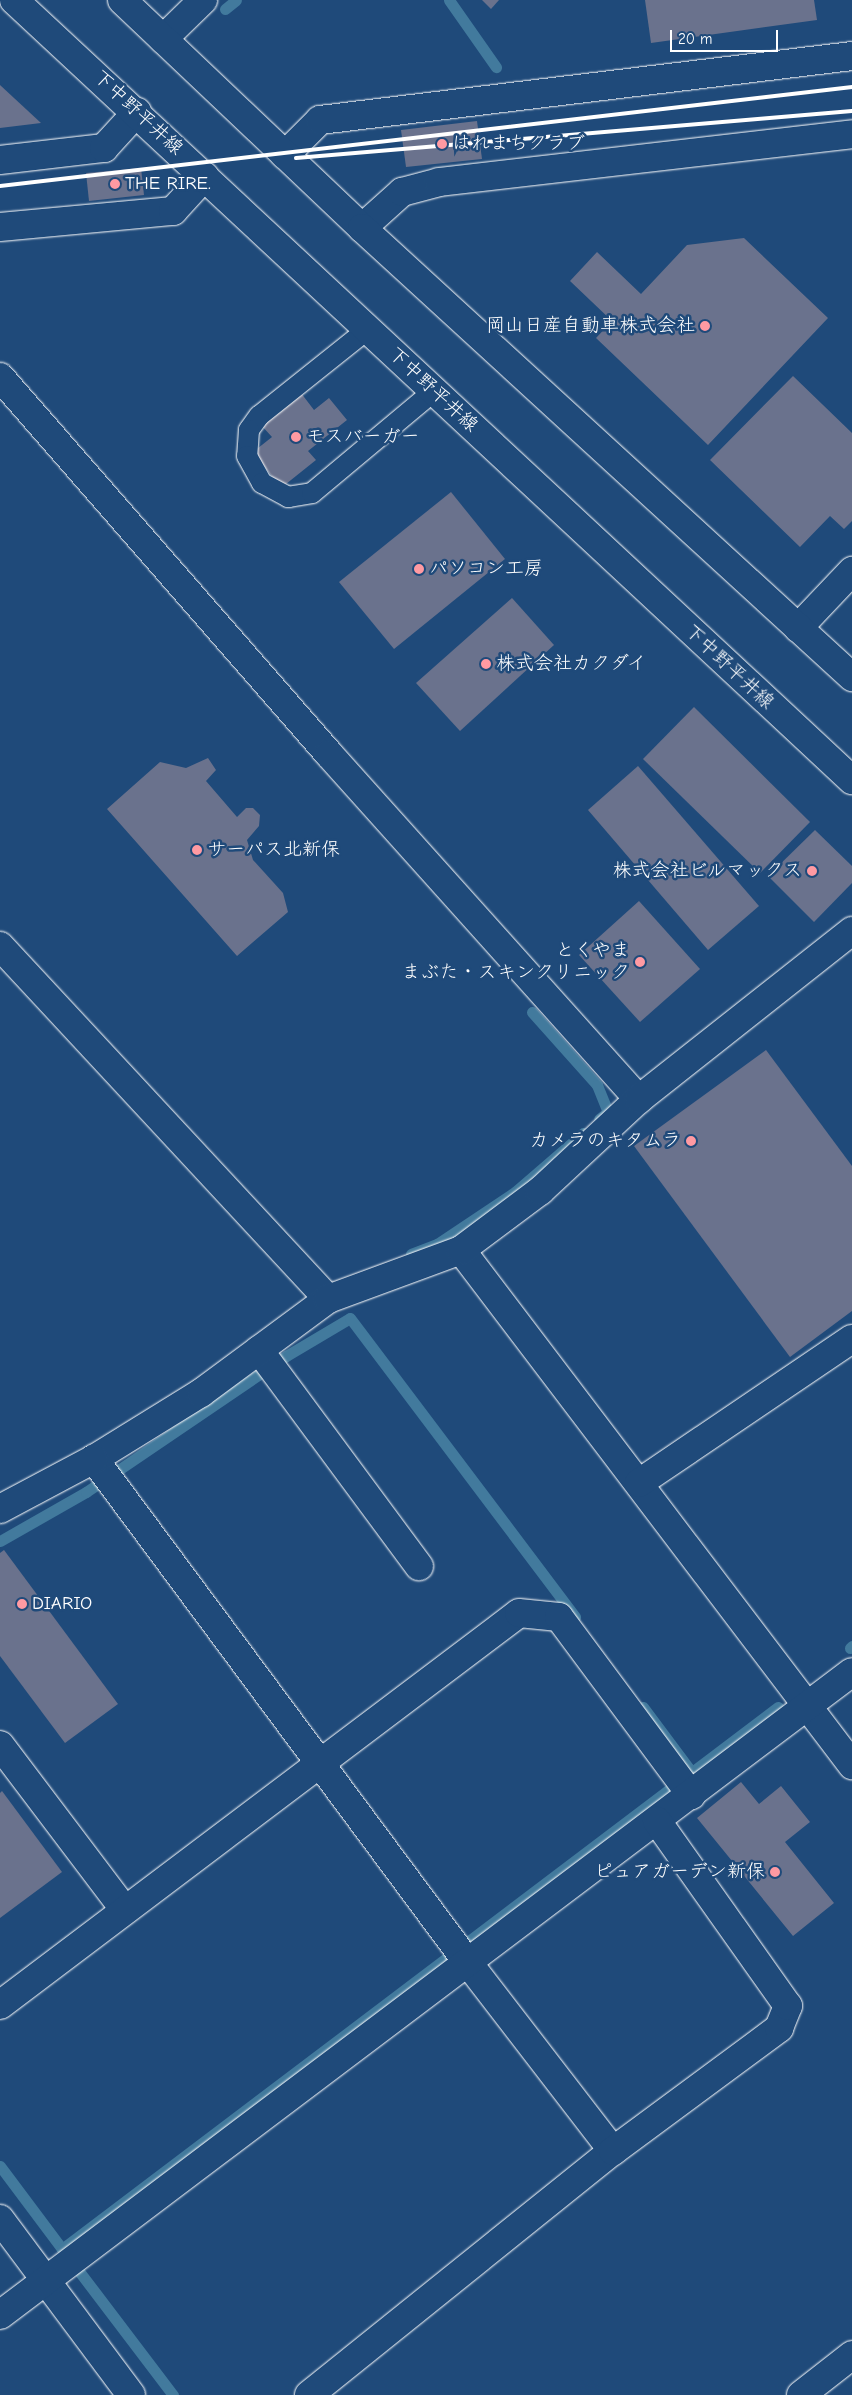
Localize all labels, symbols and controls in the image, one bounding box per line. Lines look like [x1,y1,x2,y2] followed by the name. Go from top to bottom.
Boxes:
[672,20,780,52] scale bar
[678,30,712,48] text: 20 m
[89,66,187,160] street label: 下中野平井線
[452,133,585,155] place label: はれまちクラブ
[436,138,448,150] marker: はれまちクラブ
[125,173,211,195] place label: THE RIRE.
[109,178,121,190] marker: THE RIRE.
[486,315,695,337] place label: 岡山日産自動車株式会社
[699,320,711,332] marker: 岡山日産自動車株式会社
[384,343,482,437] street label: 下中野平井線
[306,426,420,448] place label: モスバーガー
[290,431,302,443] marker: モスバーガー
[429,558,543,580] place label: パソコン工房
[413,563,425,575] marker: パソコン工房
[680,620,778,714] street label: 下中野平井線
[496,653,648,675] place label: 株式会社カクダイ
[480,658,492,670] marker: 株式会社カクダイ
[207,839,340,861] place label: サーパス北新保
[191,844,203,856] marker: サーパス北新保
[612,860,802,882] place label: 株式会社ビルマックス
[806,865,818,877] marker: 株式会社ビルマックス
[402,940,630,984] place label: とくやま まぶた・スキンクリニック
[634,956,646,968] marker: とくやま まぶた・スキンクリニック
[529,1130,681,1152] place label: カメラのキタムラ
[685,1135,697,1147] marker: カメラのキタムラ
[32,1593,92,1615] place label: DIARIO
[16,1598,28,1610] marker: DIARIO
[594,1861,765,1883] place label: ピュアガーデン新保
[769,1866,781,1878] marker: ピュアガーデン新保

